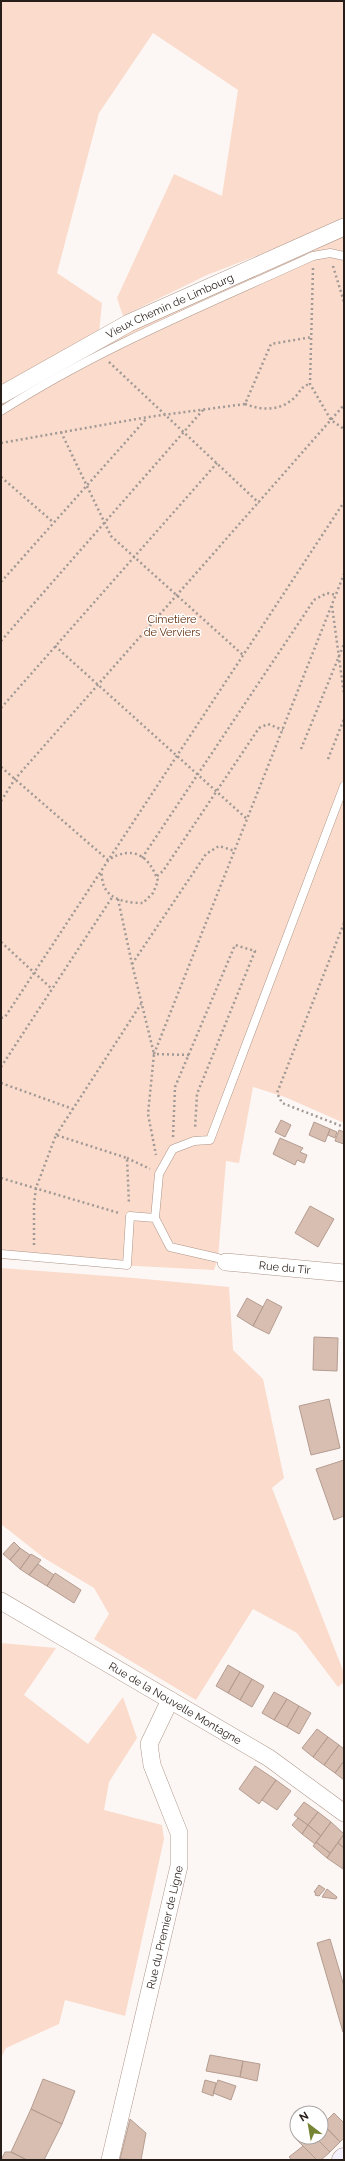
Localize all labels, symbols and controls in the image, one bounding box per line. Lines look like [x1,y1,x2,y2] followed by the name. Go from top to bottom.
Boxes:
[104,271,236,342] street label: Vieux Chemin de Limbourg
[144,613,200,639] park label: Cimetière de Verviers
[258,1259,311,1277] street label: Rue du Tir
[106,1660,244,1748] street label: Rue de la Nouvelle Montagne
[144,1864,186,1990] street label: Rue du Premier de Ligne
[289,2105,329,2145] north arrow
[297,2109,311,2125] text: N

